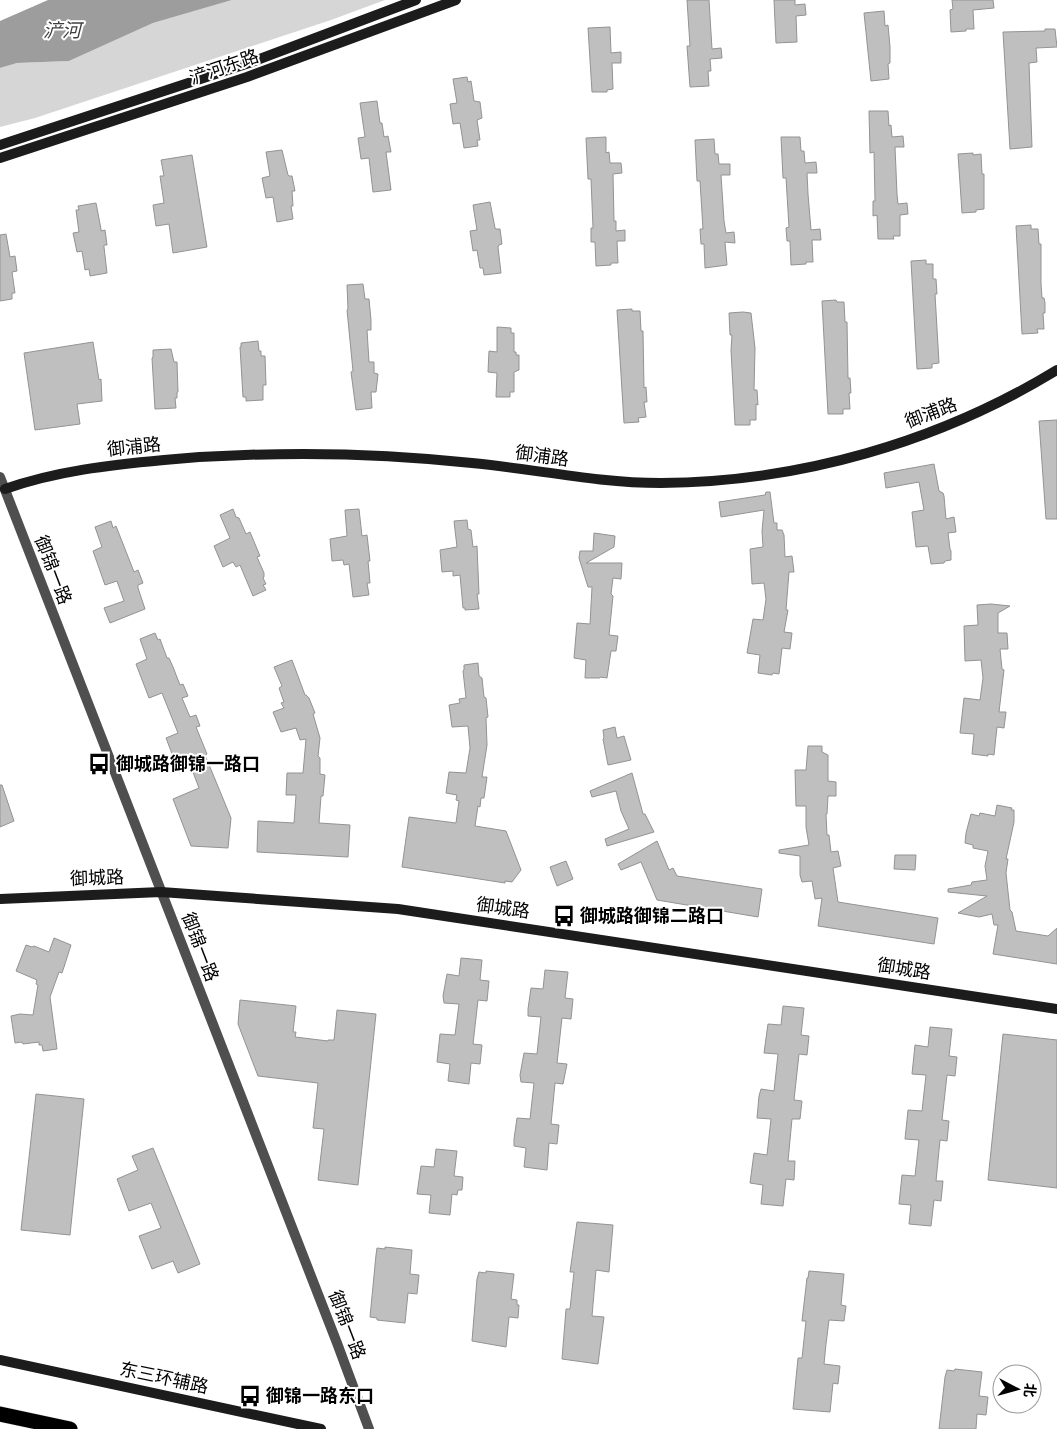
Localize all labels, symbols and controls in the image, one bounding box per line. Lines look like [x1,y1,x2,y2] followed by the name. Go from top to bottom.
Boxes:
[43,17,85,43] water label: 浐河
[186,43,262,89] street label: 浐河东路
[901,391,960,433] street label: 御浦路
[106,431,162,461] street label: 御浦路
[514,439,571,471] street label: 御浦路
[30,532,78,608] street label: 御锦一路
[86,751,112,777] bus stop icon: 御城路御锦一路口
[115,751,260,775] place label: 御城路御锦一路口
[70,864,124,890] street label: 御城路
[475,891,532,923] street label: 御城路
[551,903,577,929] bus stop icon: 御城路御锦二路口
[579,903,724,927] place label: 御城路御锦二路口
[177,909,225,985] street label: 御锦一路
[876,952,933,984] street label: 御城路
[324,1287,372,1363] street label: 御锦一路
[118,1356,211,1398] street label: 东三环辅路
[992,1364,1042,1414] north arrow
[1020,1382,1041,1398] text: 北
[237,1383,263,1409] bus stop icon: 御锦一路东口
[265,1383,374,1407] place label: 御锦一路东口

